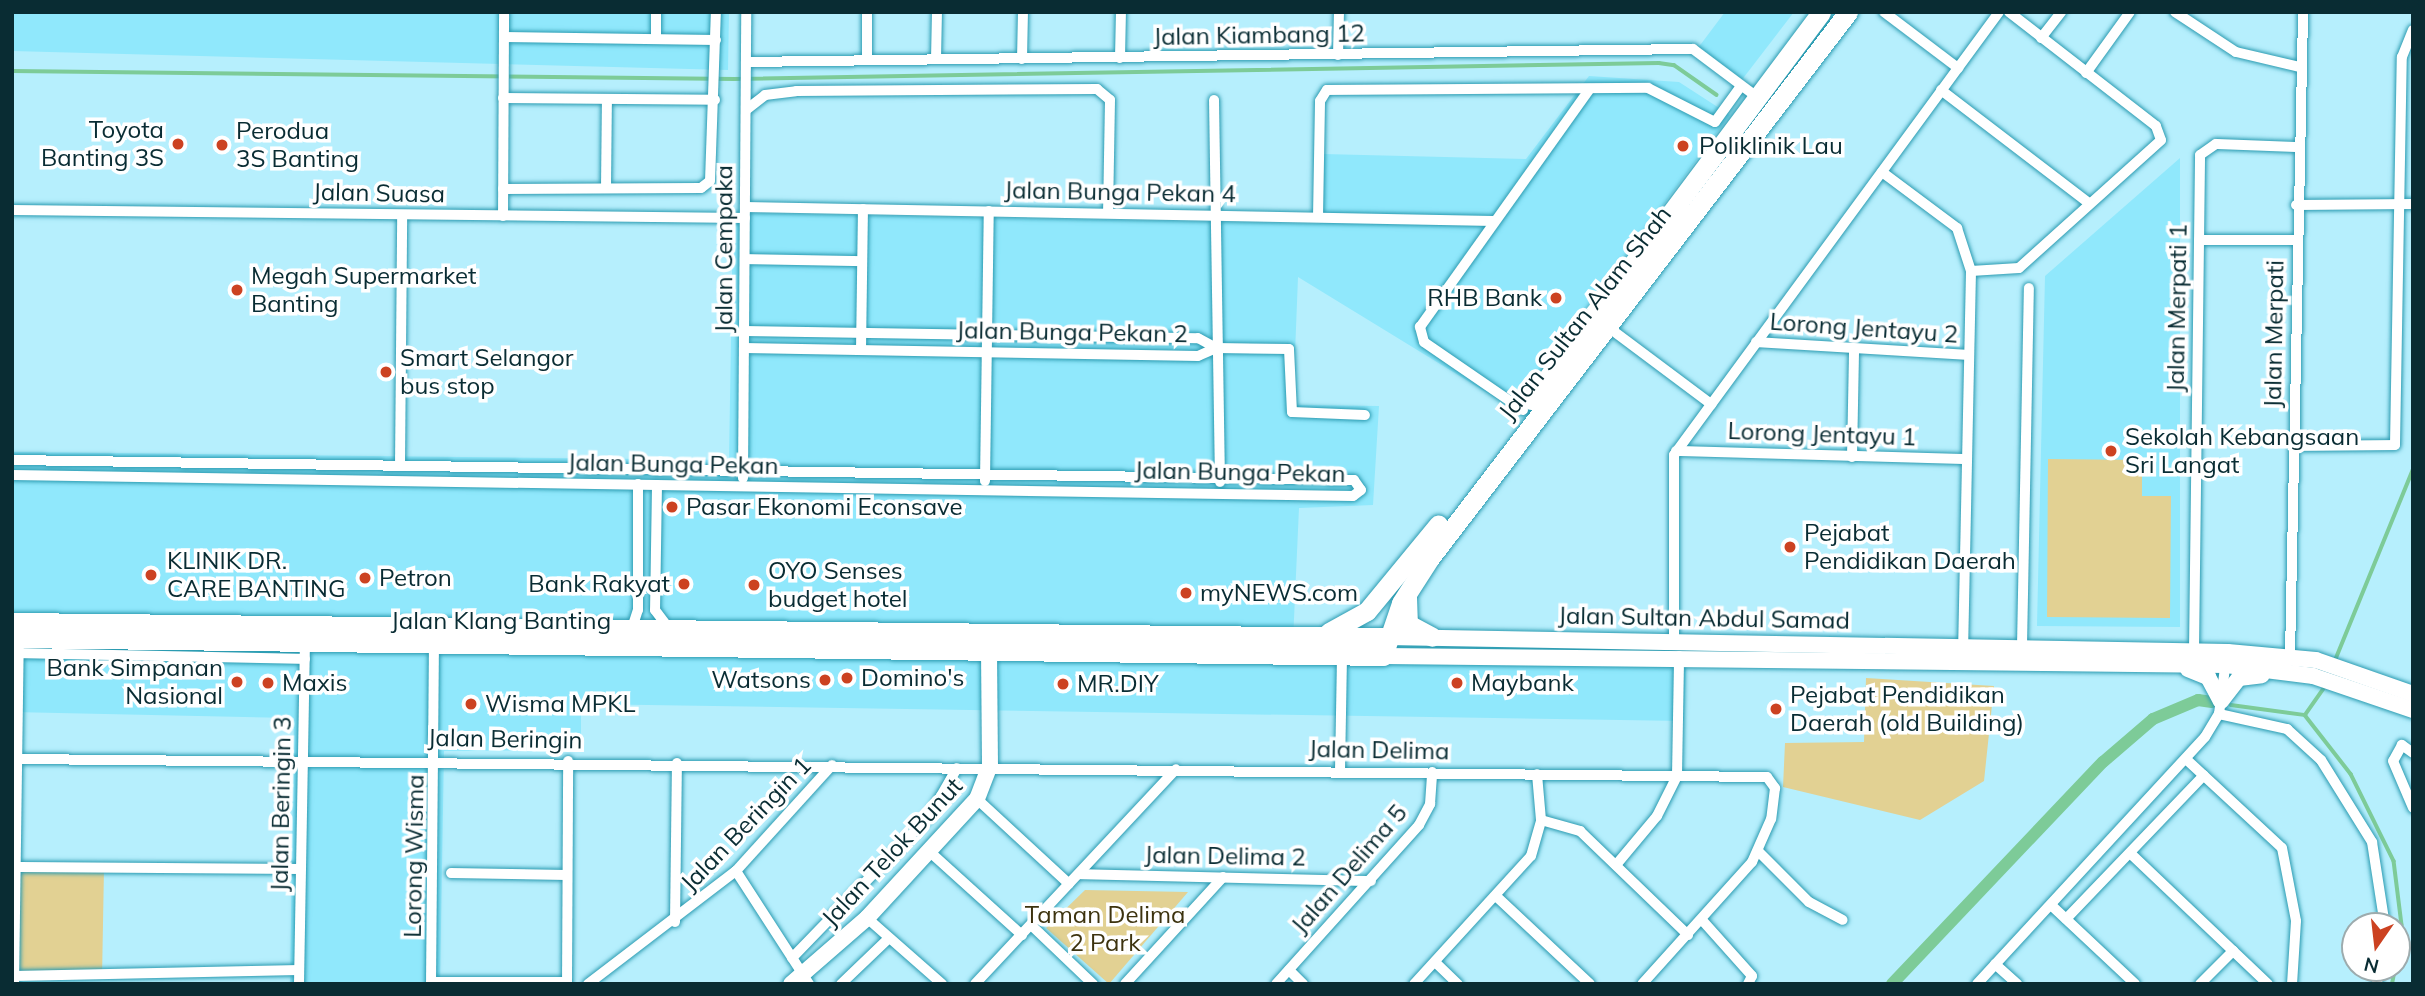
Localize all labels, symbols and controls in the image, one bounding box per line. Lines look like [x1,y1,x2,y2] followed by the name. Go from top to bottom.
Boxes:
[1153,19,1365,51] street label: Jalan Kiambang 12
[41,116,164,172] place label: Toyota Banting 3S
[236,117,359,173] place label: Perodua 3S Banting
[1699,132,1843,160] place label: Poliklinik Lau
[170,136,186,152] marker: Toyota Banting 3S
[1673,136,1693,156] marker: Poliklinik Lau
[214,137,230,153] marker: Perodua 3S Banting
[710,165,738,333] street label: Jalan Cempaka
[1004,176,1236,208] street label: Jalan Bunga Pekan 4
[313,177,445,209] street label: Jalan Suasa
[1493,201,1677,425] street label: Jalan Sultan Alam Shah
[2161,223,2193,393] street label: Jalan Merpati 1
[2258,260,2290,408] street label: Jalan Merpati
[251,262,477,318] place label: Megah Supermarket Banting
[229,282,245,298] marker: Megah Supermarket Banting
[1427,284,1542,312] place label: RHB Bank
[1548,290,1564,306] marker: RHB Bank
[1769,307,1959,349] street label: Lorong Jentayu 2
[956,316,1188,348] street label: Jalan Bunga Pekan 2
[400,344,574,400] place label: Smart Selangor bus stop
[378,364,394,380] marker: Smart Selangor bus stop
[1727,416,1917,452] street label: Lorong Jentayu 1
[2125,423,2359,479] place label: Sekolah Kebangsaan Sri Langat
[2103,443,2119,459] marker: Sekolah Kebangsaan Sri Langat
[567,448,779,480] street label: Jalan Bunga Pekan
[1134,456,1346,488] street label: Jalan Bunga Pekan
[686,493,963,521] place label: Pasar Ekonomi Econsave
[664,499,680,515] marker: Pasar Ekonomi Econsave
[1804,519,2016,575] place label: Pejabat Pendidikan Daerah
[1782,539,1798,555] marker: Pejabat Pendidikan Daerah
[167,547,346,603] place label: KLINIK DR. CARE BANTING
[768,557,908,613] place label: OYO Senses budget hotel
[379,564,452,592] place label: Petron
[141,565,161,585] marker: KLINIK DR. CARE BANTING
[357,570,373,586] marker: Petron
[528,570,670,598] place label: Bank Rakyat
[676,576,692,592] marker: Bank Rakyat
[746,577,762,593] marker: OYO Senses budget hotel
[1200,579,1358,607] place label: myNEWS.com
[1178,585,1194,601] marker: myNEWS.com
[1558,601,1850,635] street label: Jalan Sultan Abdul Samad
[391,607,611,635] street label: Jalan Klang Banting
[47,654,223,710] place label: Bank Simpanan Nasional
[861,664,964,692] place label: Domino's
[711,666,811,694] place label: Watsons
[282,669,347,697] place label: Maxis
[1471,669,1574,697] place label: Maybank
[839,670,855,686] marker: Domino's
[1077,670,1159,698] place label: MR.DIY
[817,672,833,688] marker: Watsons
[229,674,245,690] marker: Bank Simpanan Nasional
[260,675,276,691] marker: Maxis
[1449,675,1465,691] marker: Maybank
[1055,676,1071,692] marker: MR.DIY
[1790,681,2024,737] place label: Pejabat Pendidikan Daerah (old Building)
[485,690,636,718] place label: Wisma MPKL
[463,696,479,712] marker: Wisma MPKL
[1768,701,1784,717] marker: Pejabat Pendidikan Daerah (old Building)
[265,716,297,892] street label: Jalan Beringin 3
[427,723,583,755] street label: Jalan Beringin
[1308,734,1450,766] street label: Jalan Delima
[675,751,817,897] street label: Jalan Beringin 1
[816,772,968,932] street label: Jalan Telok Bunut
[398,774,430,938] street label: Lorong Wisma
[1285,799,1413,939] street label: Jalan Delima 5
[1144,840,1306,872] street label: Jalan Delima 2
[1025,901,1185,957] park label: Taman Delima 2 Park
[2341,912,2411,982] north arrow
[2362,952,2381,979] text: N

